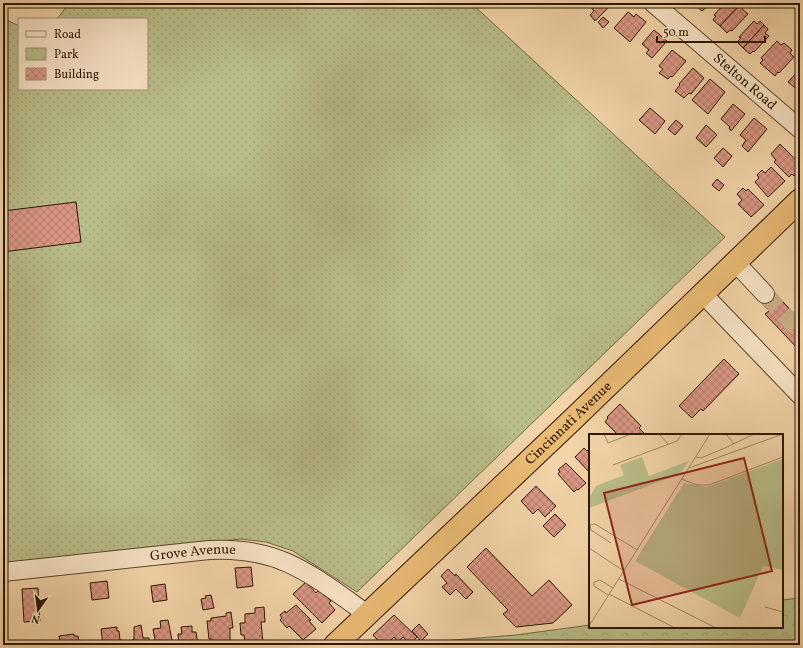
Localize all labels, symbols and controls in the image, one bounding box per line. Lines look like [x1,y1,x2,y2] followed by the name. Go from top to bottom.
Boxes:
[18,18,148,90] legend
[657,18,765,44] scale bar
[663,25,689,41] text: 50 m
[54,27,81,43] text: Road
[54,47,79,63] text: Park
[709,49,781,115] street label: Stelton Road
[54,67,99,83] text: Building
[521,377,616,469] street label: Cincinnati Avenue
[589,434,783,628] inset map
[149,540,237,566] street label: Grove Avenue
[18,590,58,630] north arrow
[30,610,42,626] text: N

